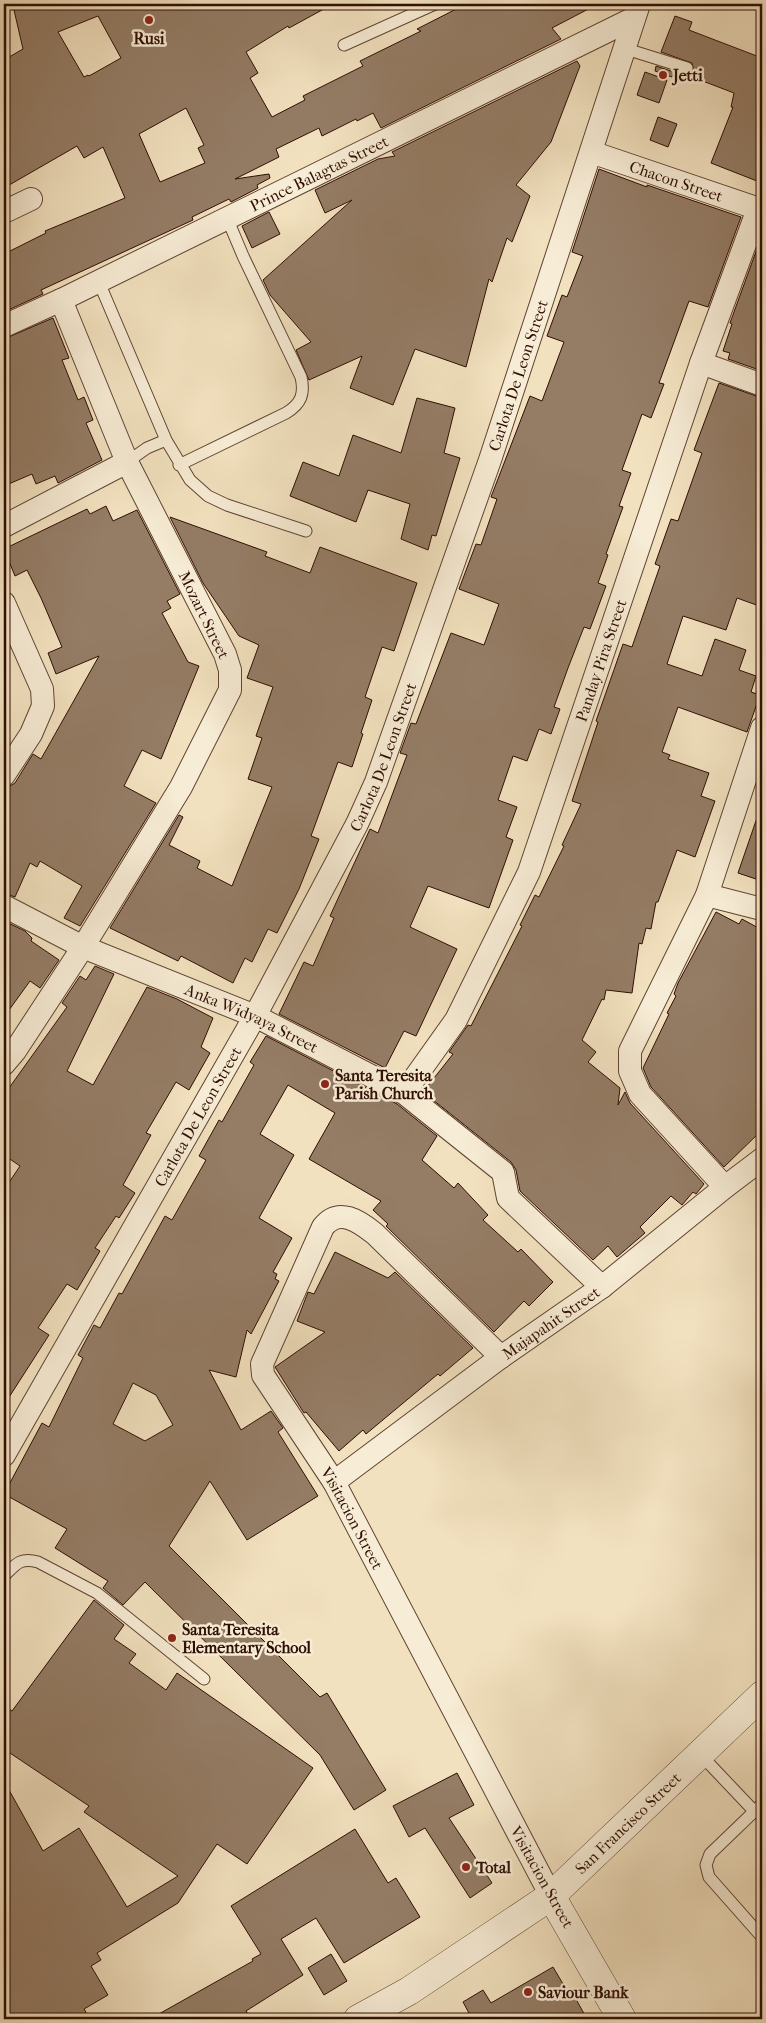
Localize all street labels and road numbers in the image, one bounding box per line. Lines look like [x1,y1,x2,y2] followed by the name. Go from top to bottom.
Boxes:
[246,131,391,215] street label: Prince Balagtas Street
[627,156,726,206] street label: Chacon Street
[484,297,551,453] street label: Carlota De Leon Street
[175,568,234,662] street label: Mozart Street
[571,596,630,724] street label: Panday Pira Street
[345,680,420,835] street label: Carlota De Leon Street
[181,979,322,1057] street label: Anka Widyaya Street
[150,1043,245,1190] street label: Carlota De Leon Street
[498,1282,603,1363] street label: Majapahit Street
[317,1462,388,1573] street label: Visitacion Street
[571,1768,685,1878] street label: San Francisco Street
[506,1822,578,1931] street label: Visitacion Street

